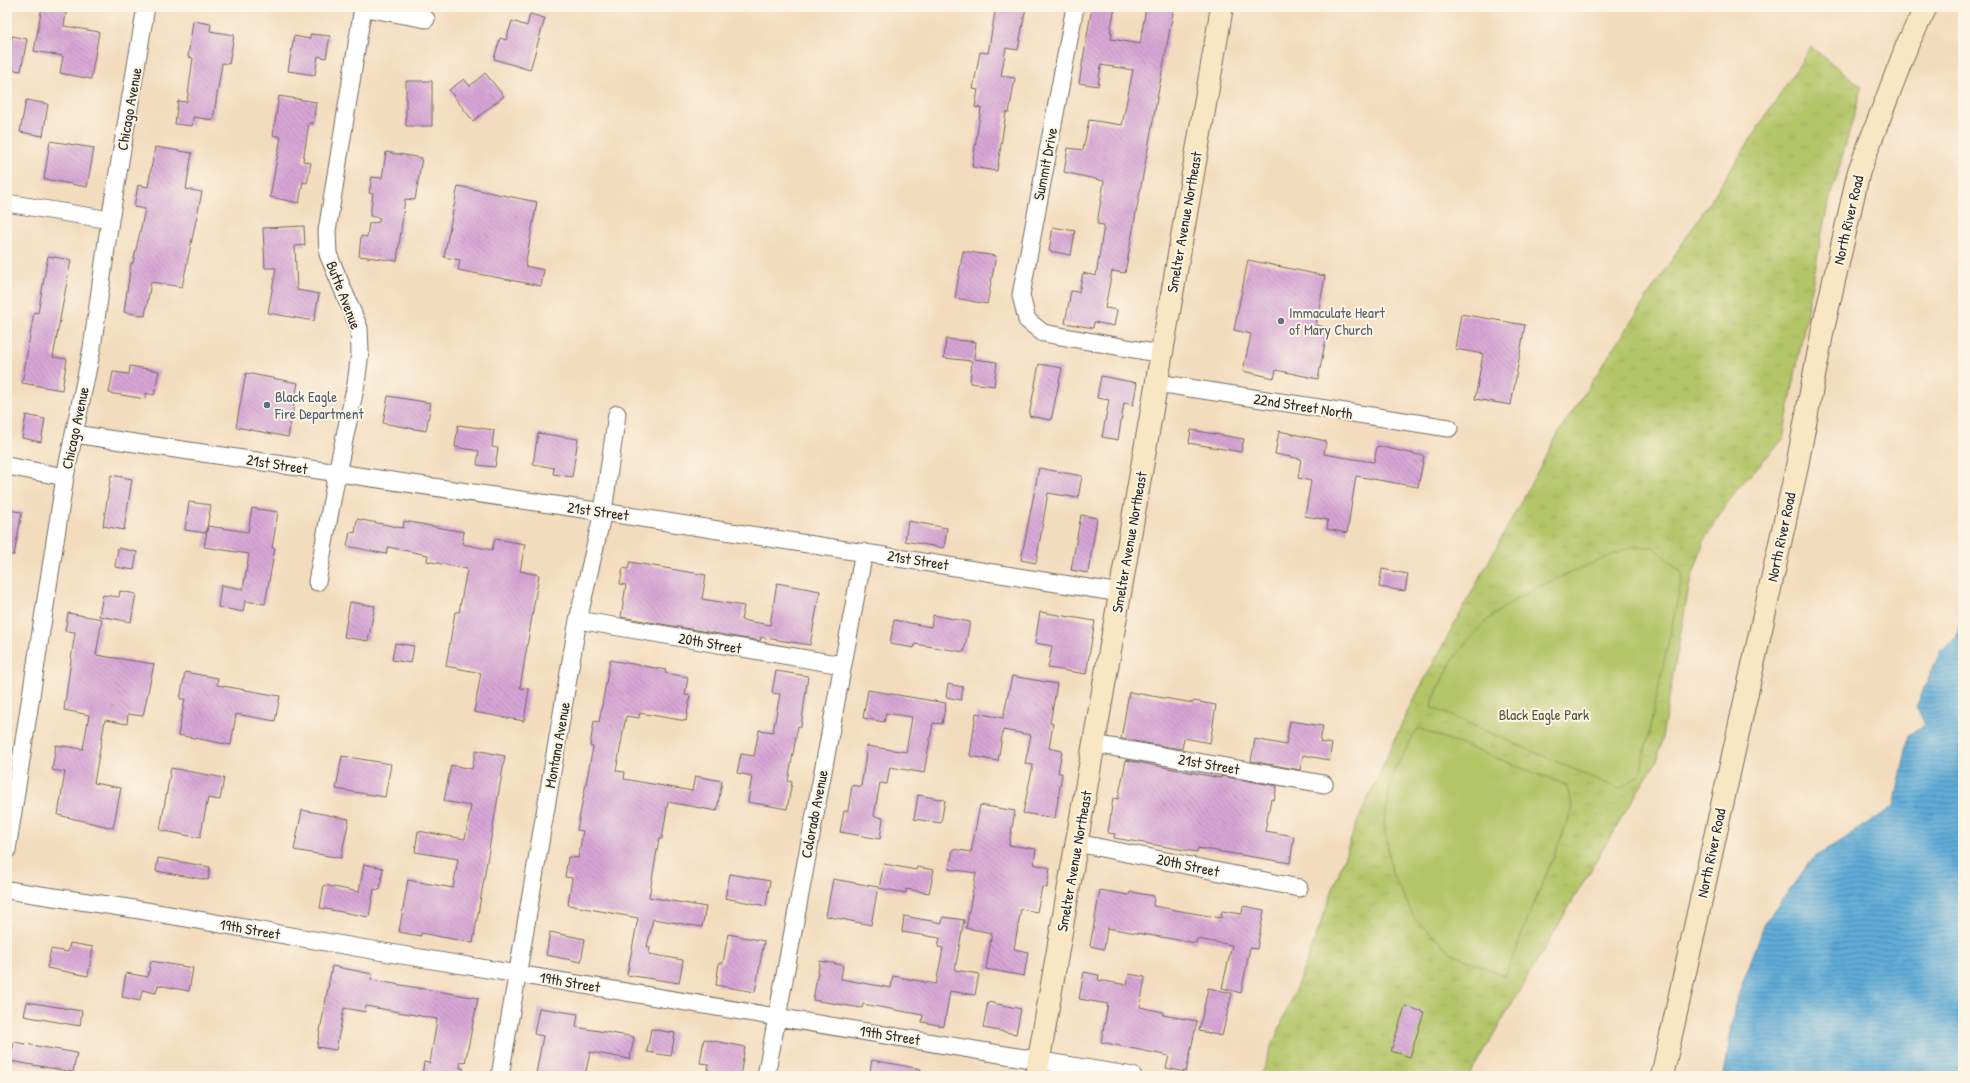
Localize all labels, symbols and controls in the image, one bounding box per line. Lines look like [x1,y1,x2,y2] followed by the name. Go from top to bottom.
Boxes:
[111,66,147,152] street label: Chicago Avenue
[1028,126,1062,202] street label: Summit Drive
[1161,149,1207,294] street label: Smelter Avenue Northeast
[1828,173,1868,267] street label: North River Road
[321,258,367,332] street label: Butte Avenue
[1289,302,1386,340] place label: Immaculate Heart of Mary Church
[1276,316,1286,326] marker: Immaculate Heart of Mary Church
[56,385,94,471] street label: Chicago Avenue
[274,386,364,424] place label: Black Eagle Fire Department
[1252,388,1354,424] street label: 22nd Street North
[262,400,272,410] marker: Black Eagle Fire Department
[245,449,310,479] street label: 21st Street
[1106,469,1152,614] street label: Smelter Avenue Northeast
[1761,490,1801,584] street label: North River Road
[566,496,631,526] street label: 21st Street
[886,545,951,575] street label: 21st Street
[677,627,744,659] street label: 20th Street
[539,700,575,790] street label: Montana Avenue
[1499,704,1589,725] park label: Black Eagle Park
[1177,748,1242,780] street label: 21st Street
[795,768,833,860] street label: Colorado Avenue
[1051,788,1097,933] street label: Smelter Avenue Northeast
[1691,806,1731,900] street label: North River Road
[1155,848,1222,882] street label: 20th Street
[218,913,283,945] street label: 19th Street
[538,966,603,998] street label: 19th Street
[858,1020,922,1050] street label: 19th Street

